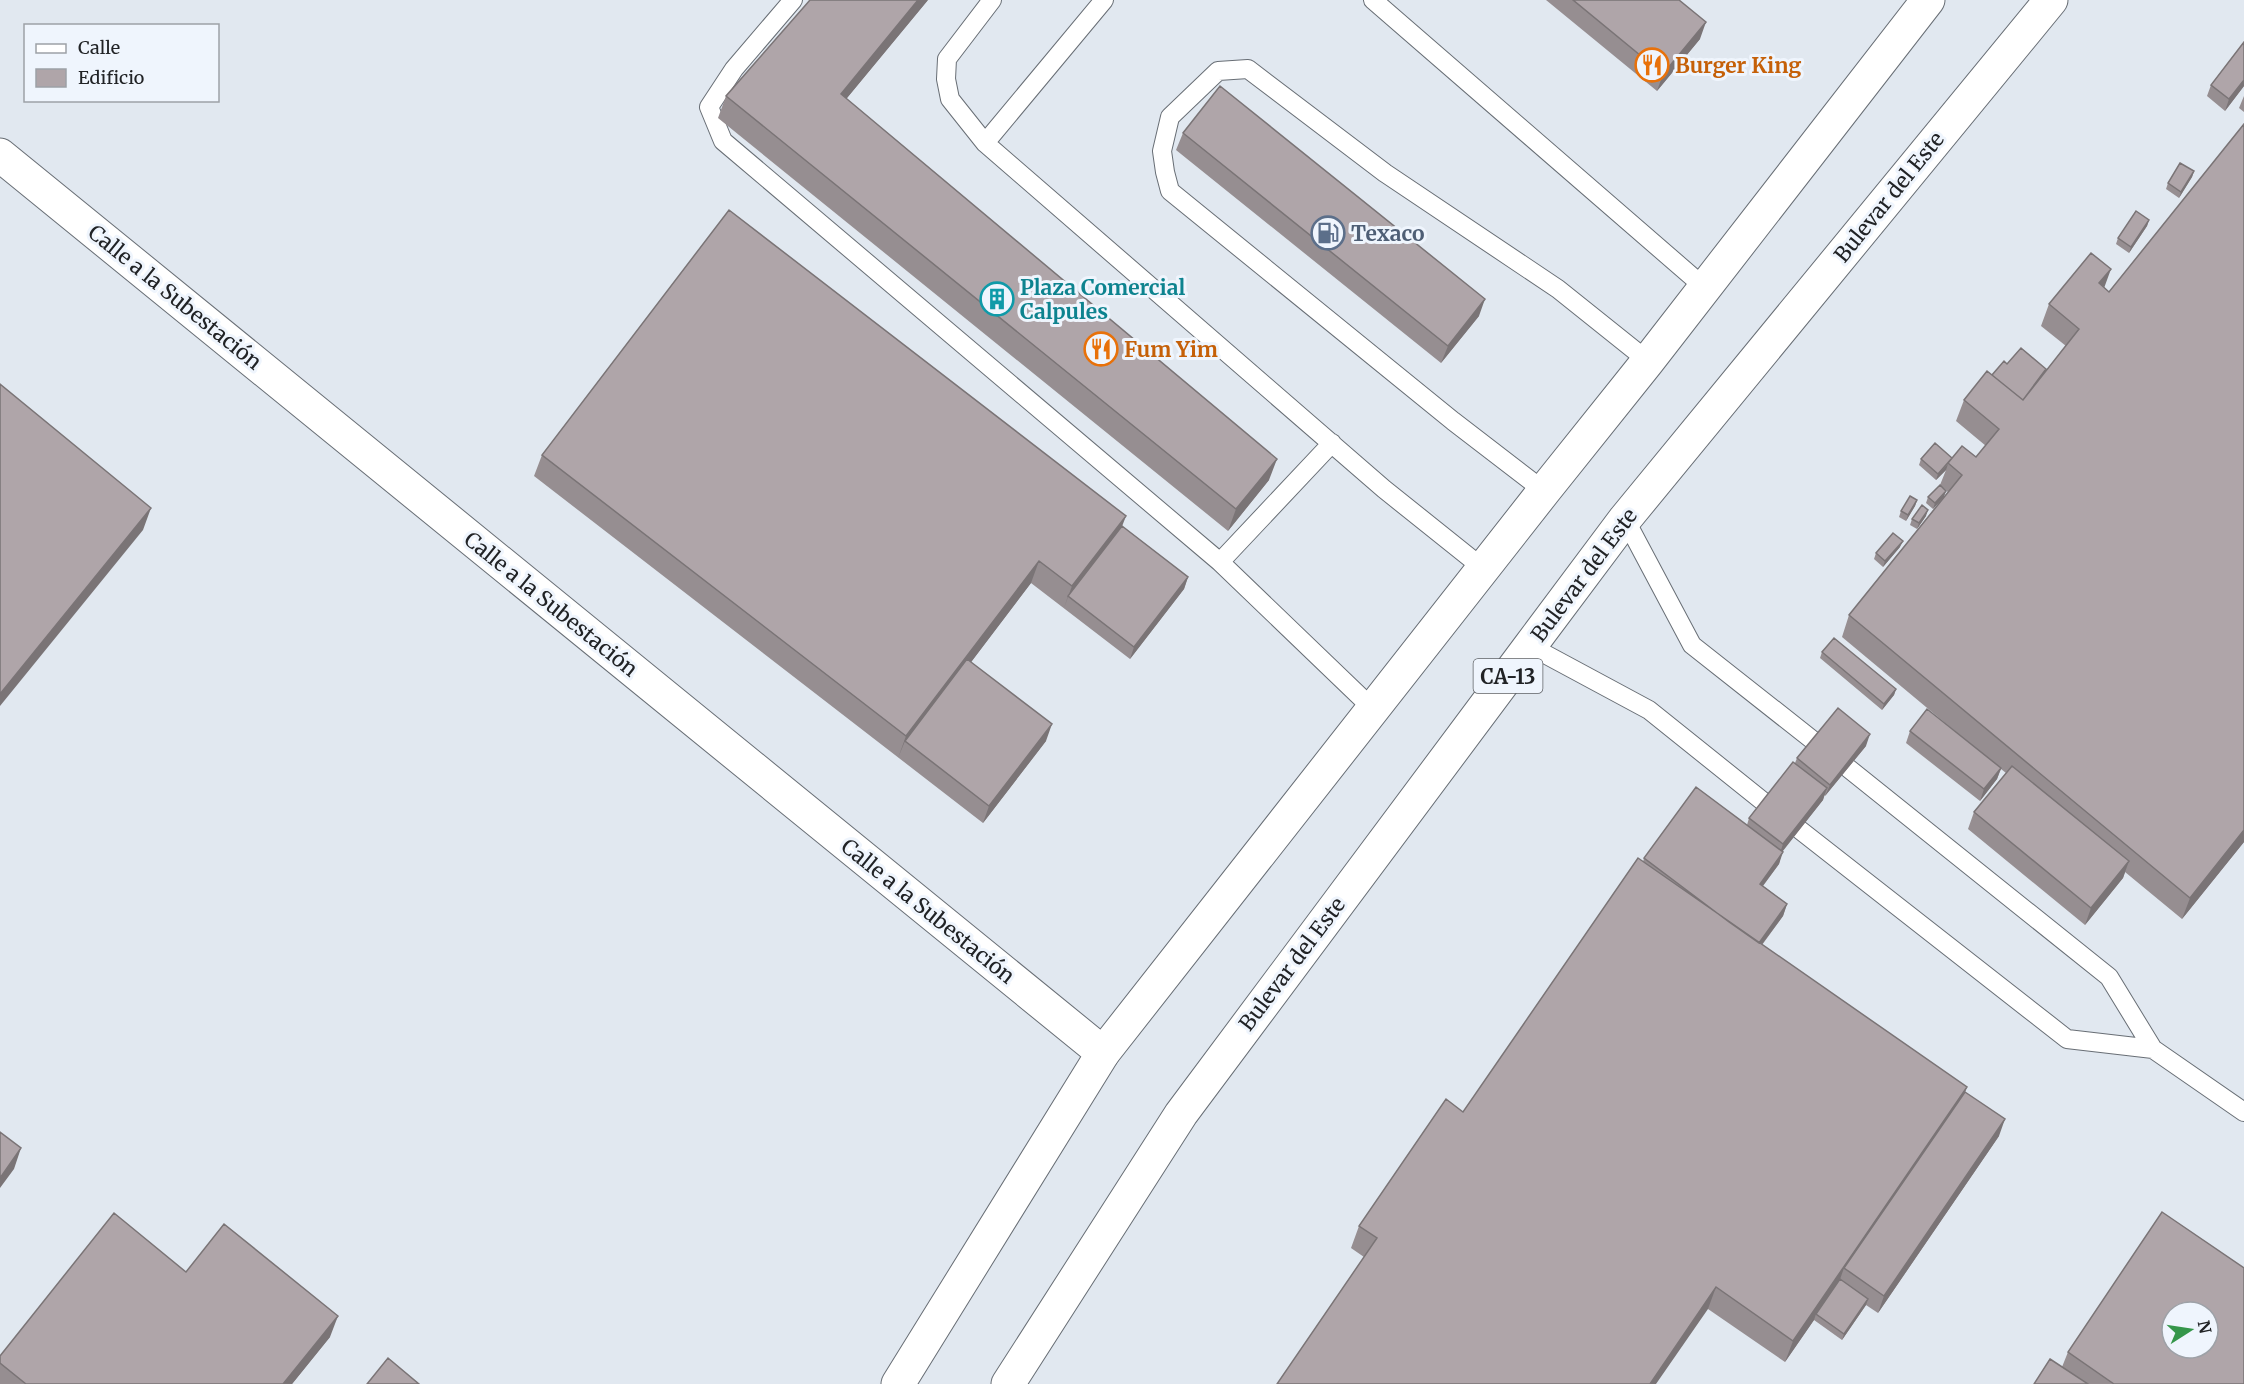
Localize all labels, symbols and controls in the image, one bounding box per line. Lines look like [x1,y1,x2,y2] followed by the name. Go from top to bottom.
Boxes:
[24,24,219,102] legend
[78,36,120,59] text: Calle
[1634,47,1670,83] restaurant icon: Burger King
[1675,52,1801,79] place label: Burger King
[78,66,144,89] text: Edificio
[1828,126,1950,268] street label: Bulevar del Este
[1310,215,1346,251] fuel station icon: Texaco
[83,219,267,375] street label: Calle a la Subestación
[1351,220,1425,247] place label: Texaco
[1020,274,1185,325] place label: Plaza Comercial Calpules
[979,281,1015,317] building icon: Plaza Comercial Calpules
[1083,331,1119,367] restaurant icon: Fum Yim
[1124,336,1218,363] place label: Fum Yim
[1525,503,1643,647] street label: Bulevar del Este
[459,526,643,682] street label: Calle a la Subestación
[1474,659,1543,693] road number: CA-13
[836,833,1020,989] street label: Calle a la Subestación
[1233,892,1351,1036] street label: Bulevar del Este
[2160,1300,2220,1360] north arrow
[2194,1319,2216,1335] text: N

